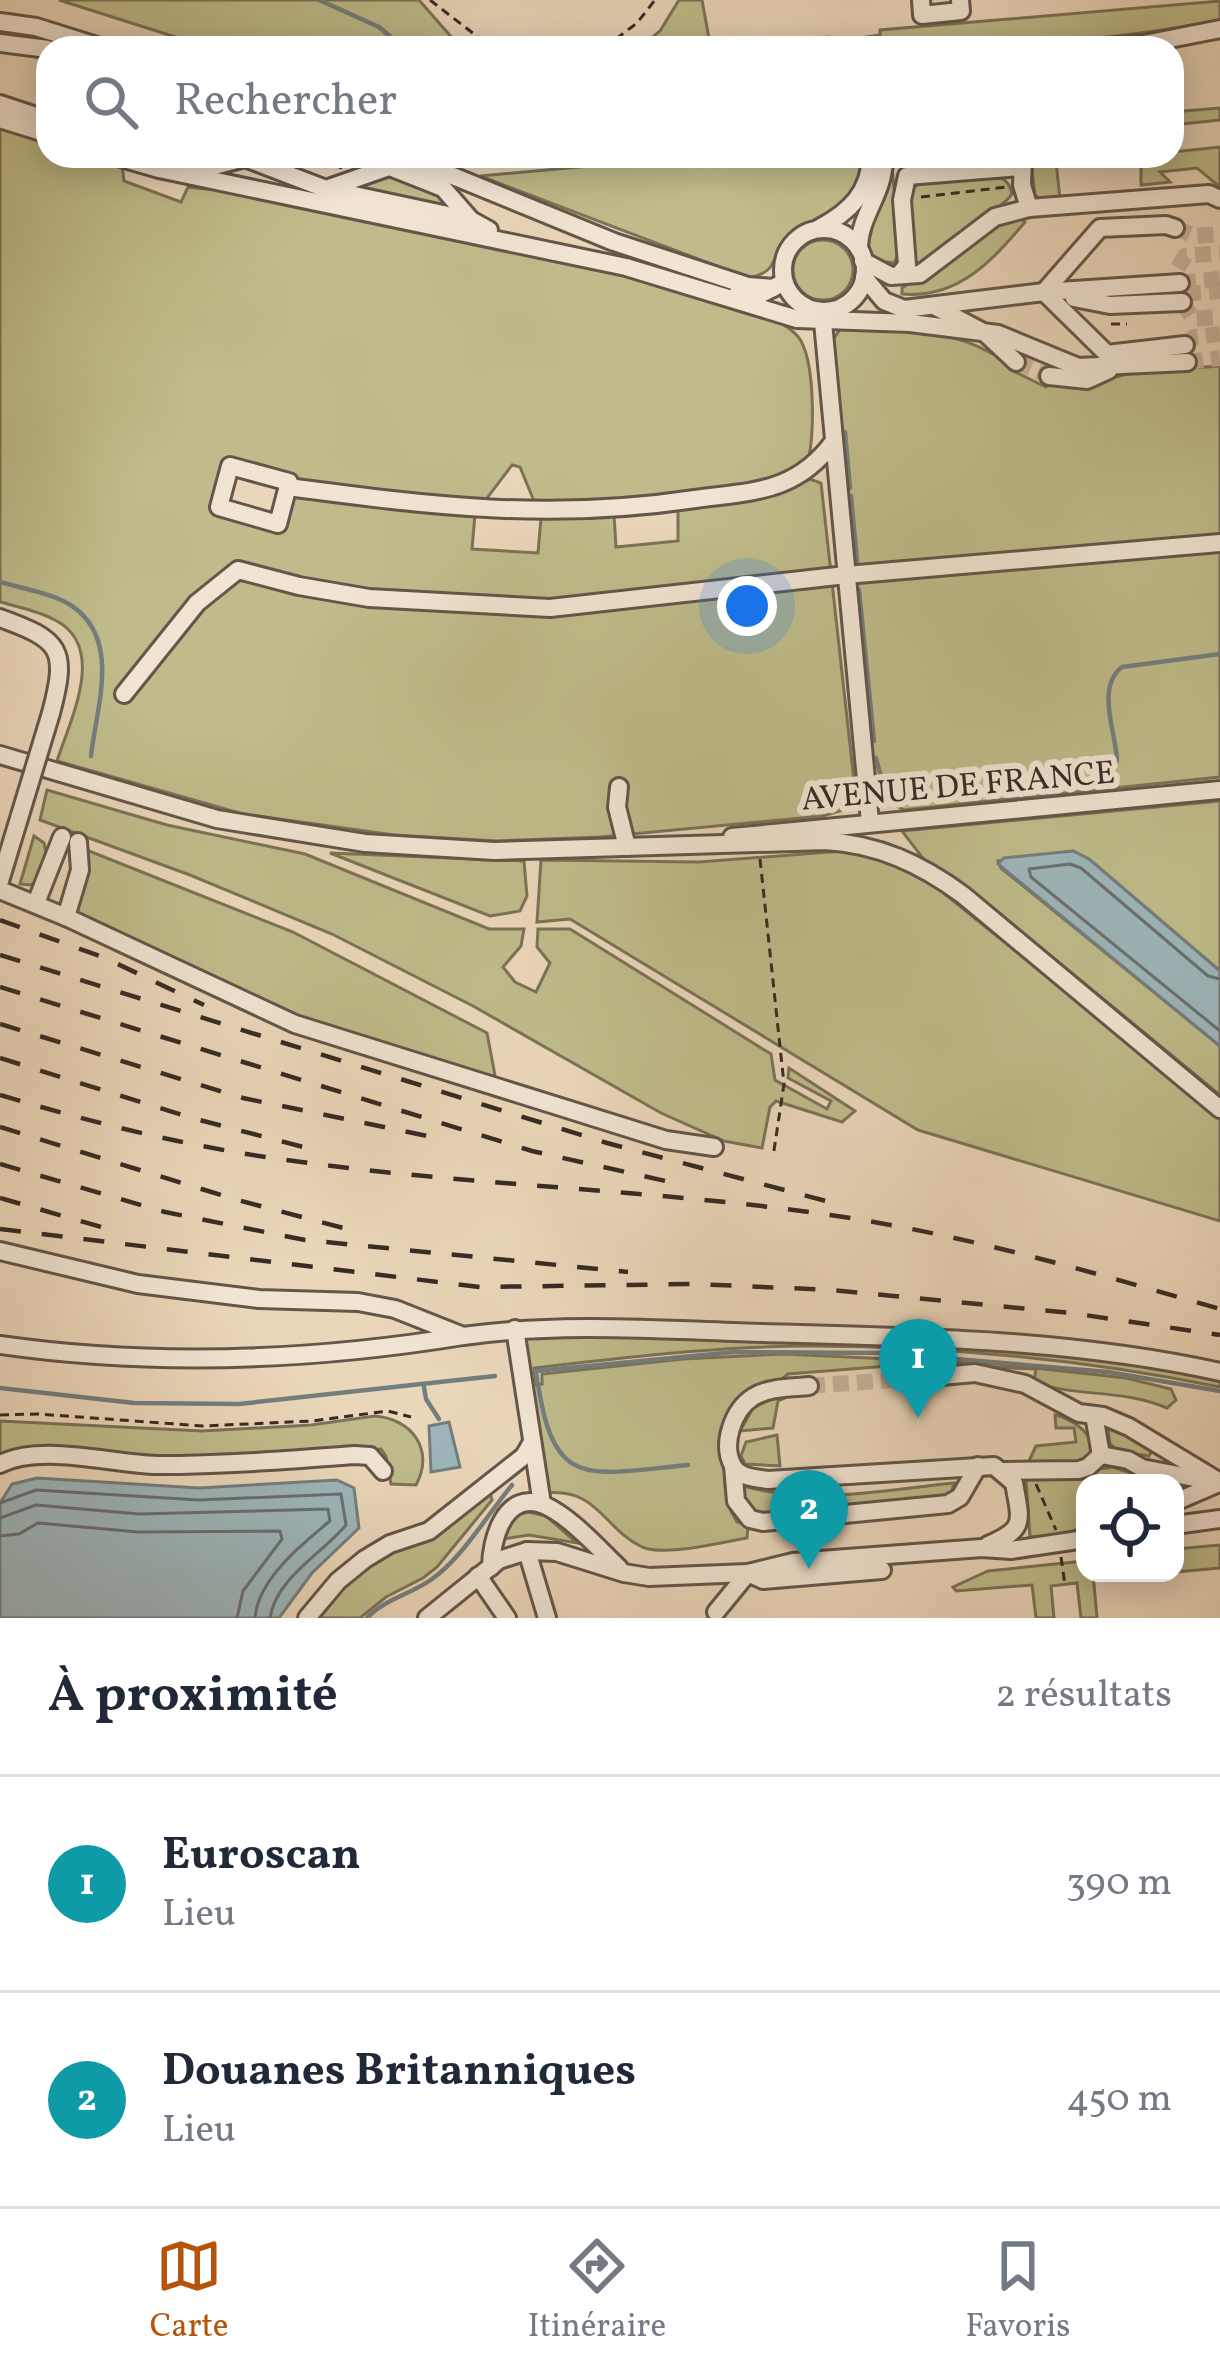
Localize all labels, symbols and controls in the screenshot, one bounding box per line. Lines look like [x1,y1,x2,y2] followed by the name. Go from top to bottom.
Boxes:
[36,36,1184,168] search box
[78,69,144,135] icon: search
[174,71,397,134] text: Rechercher
[717,576,777,636] your location
[800,751,1117,825] street label: AVENUE DE FRANCE
[879,1319,957,1418] pin: 1
[770,1470,848,1569] pin: 2
[1076,1474,1184,1582] map controls
[1076,1474,1184,1582] button: locate
[48,1661,338,1732] text: À proximité
[995,1669,1172,1723] text: 2 résultats
[162,1825,361,1888] text: Euroscan
[79,1857,95,1911] text: 1
[1066,1857,1172,1911] text: 390 m
[162,1888,236,1942] text: Lieu
[162,2041,636,2104] text: Douanes Britanniques
[77,2073,97,2127] text: 2
[1066,2073,1172,2127] text: 450 m
[162,2104,236,2158] text: Lieu
[150,2233,228,2351] tab: Carte
[528,2233,666,2351] tab: Itinéraire
[965,2233,1070,2351] tab: Favoris

